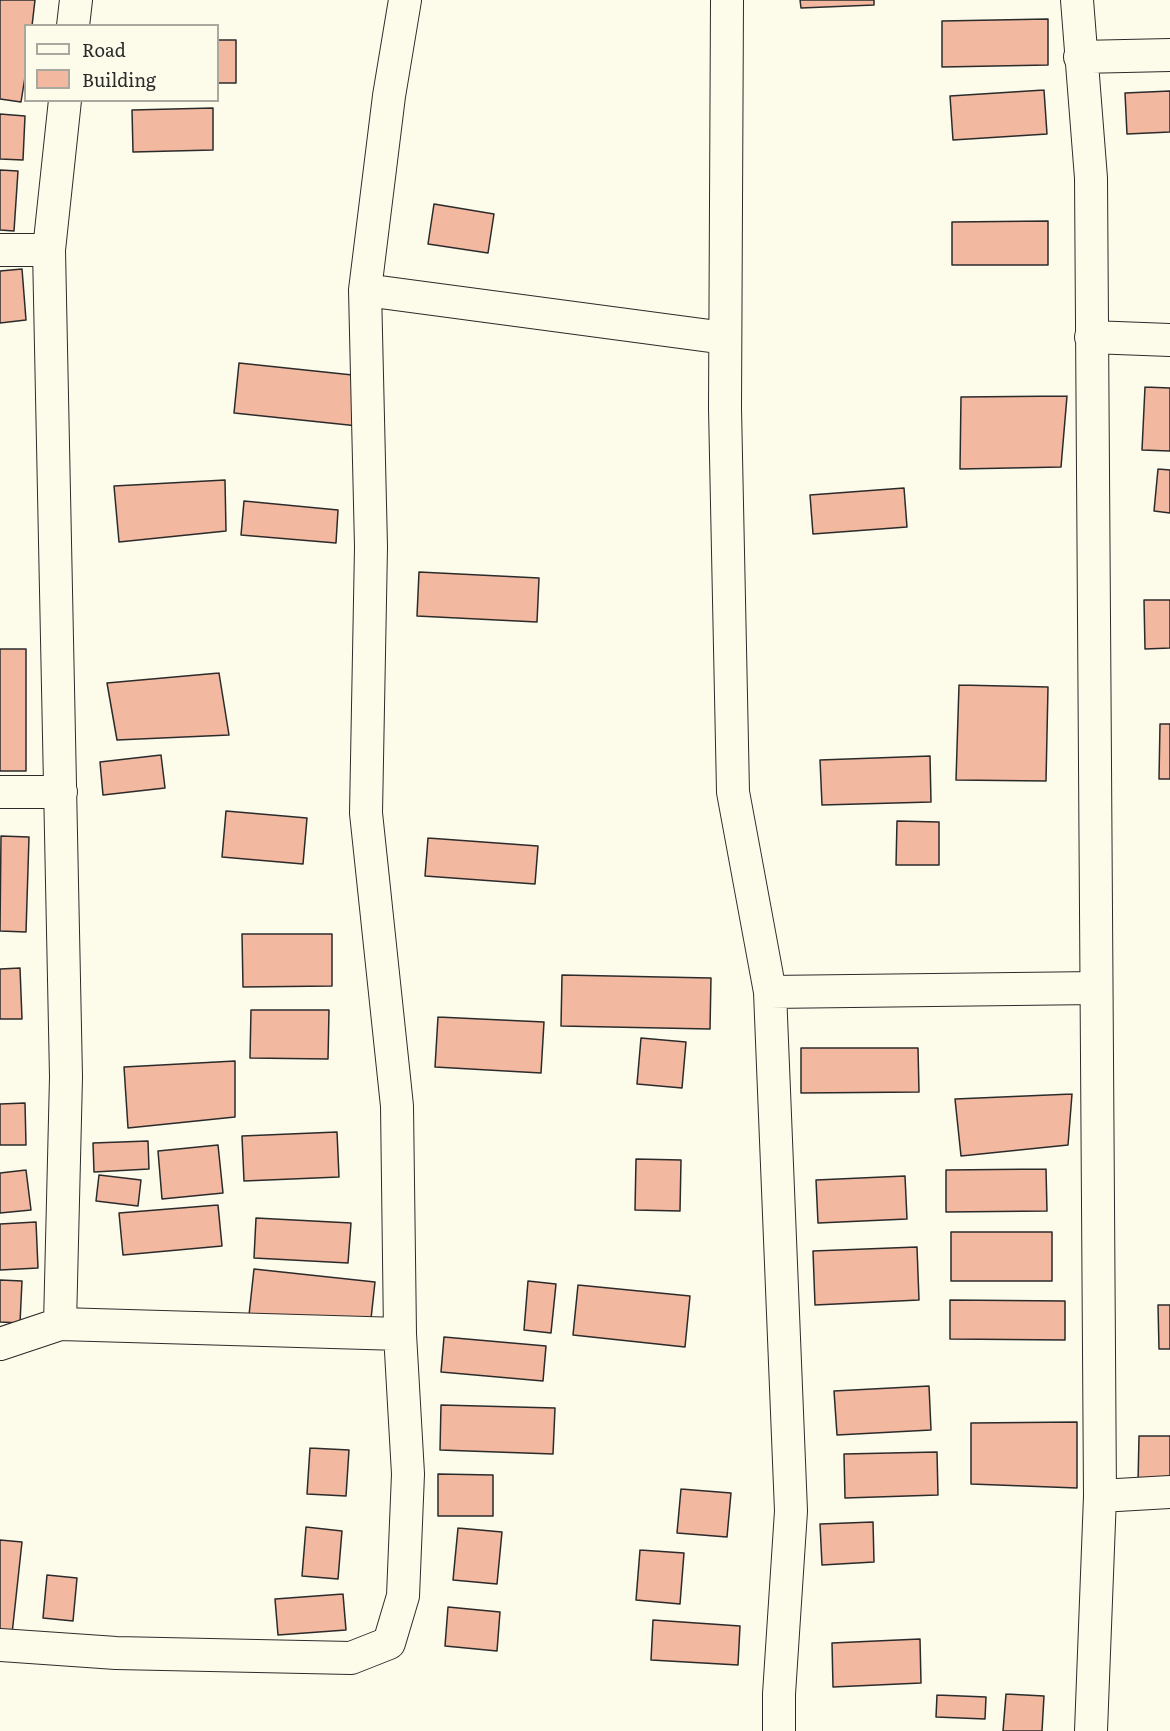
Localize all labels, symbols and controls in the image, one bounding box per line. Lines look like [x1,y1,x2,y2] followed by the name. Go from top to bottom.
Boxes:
[24,24,219,102] legend
[82,36,126,63] text: Road
[82,66,156,93] text: Building

